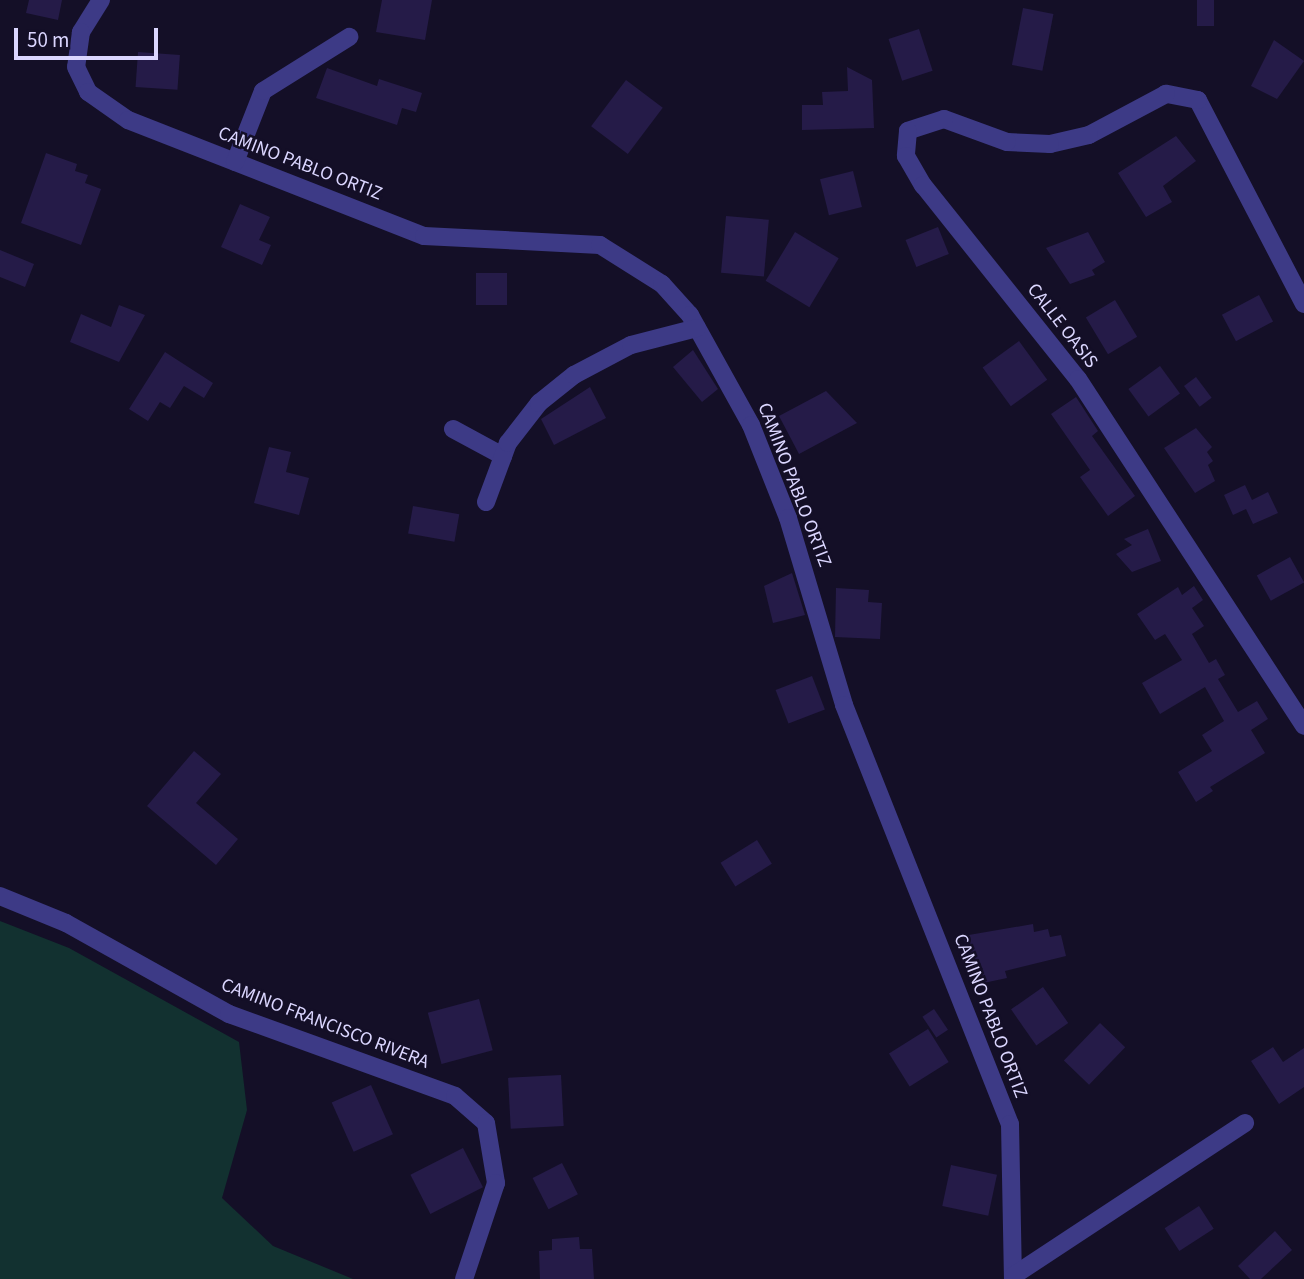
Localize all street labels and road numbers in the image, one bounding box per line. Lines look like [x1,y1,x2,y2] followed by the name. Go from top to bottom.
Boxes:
[215,122,385,206] street label: CAMINO PABLO ORTIZ
[1022,279,1102,373] street label: CALLE OASIS
[752,400,836,570] street label: CAMINO PABLO ORTIZ
[948,931,1032,1101] street label: CAMINO PABLO ORTIZ
[218,974,432,1074] street label: CAMINO FRANCISCO RIVERA

